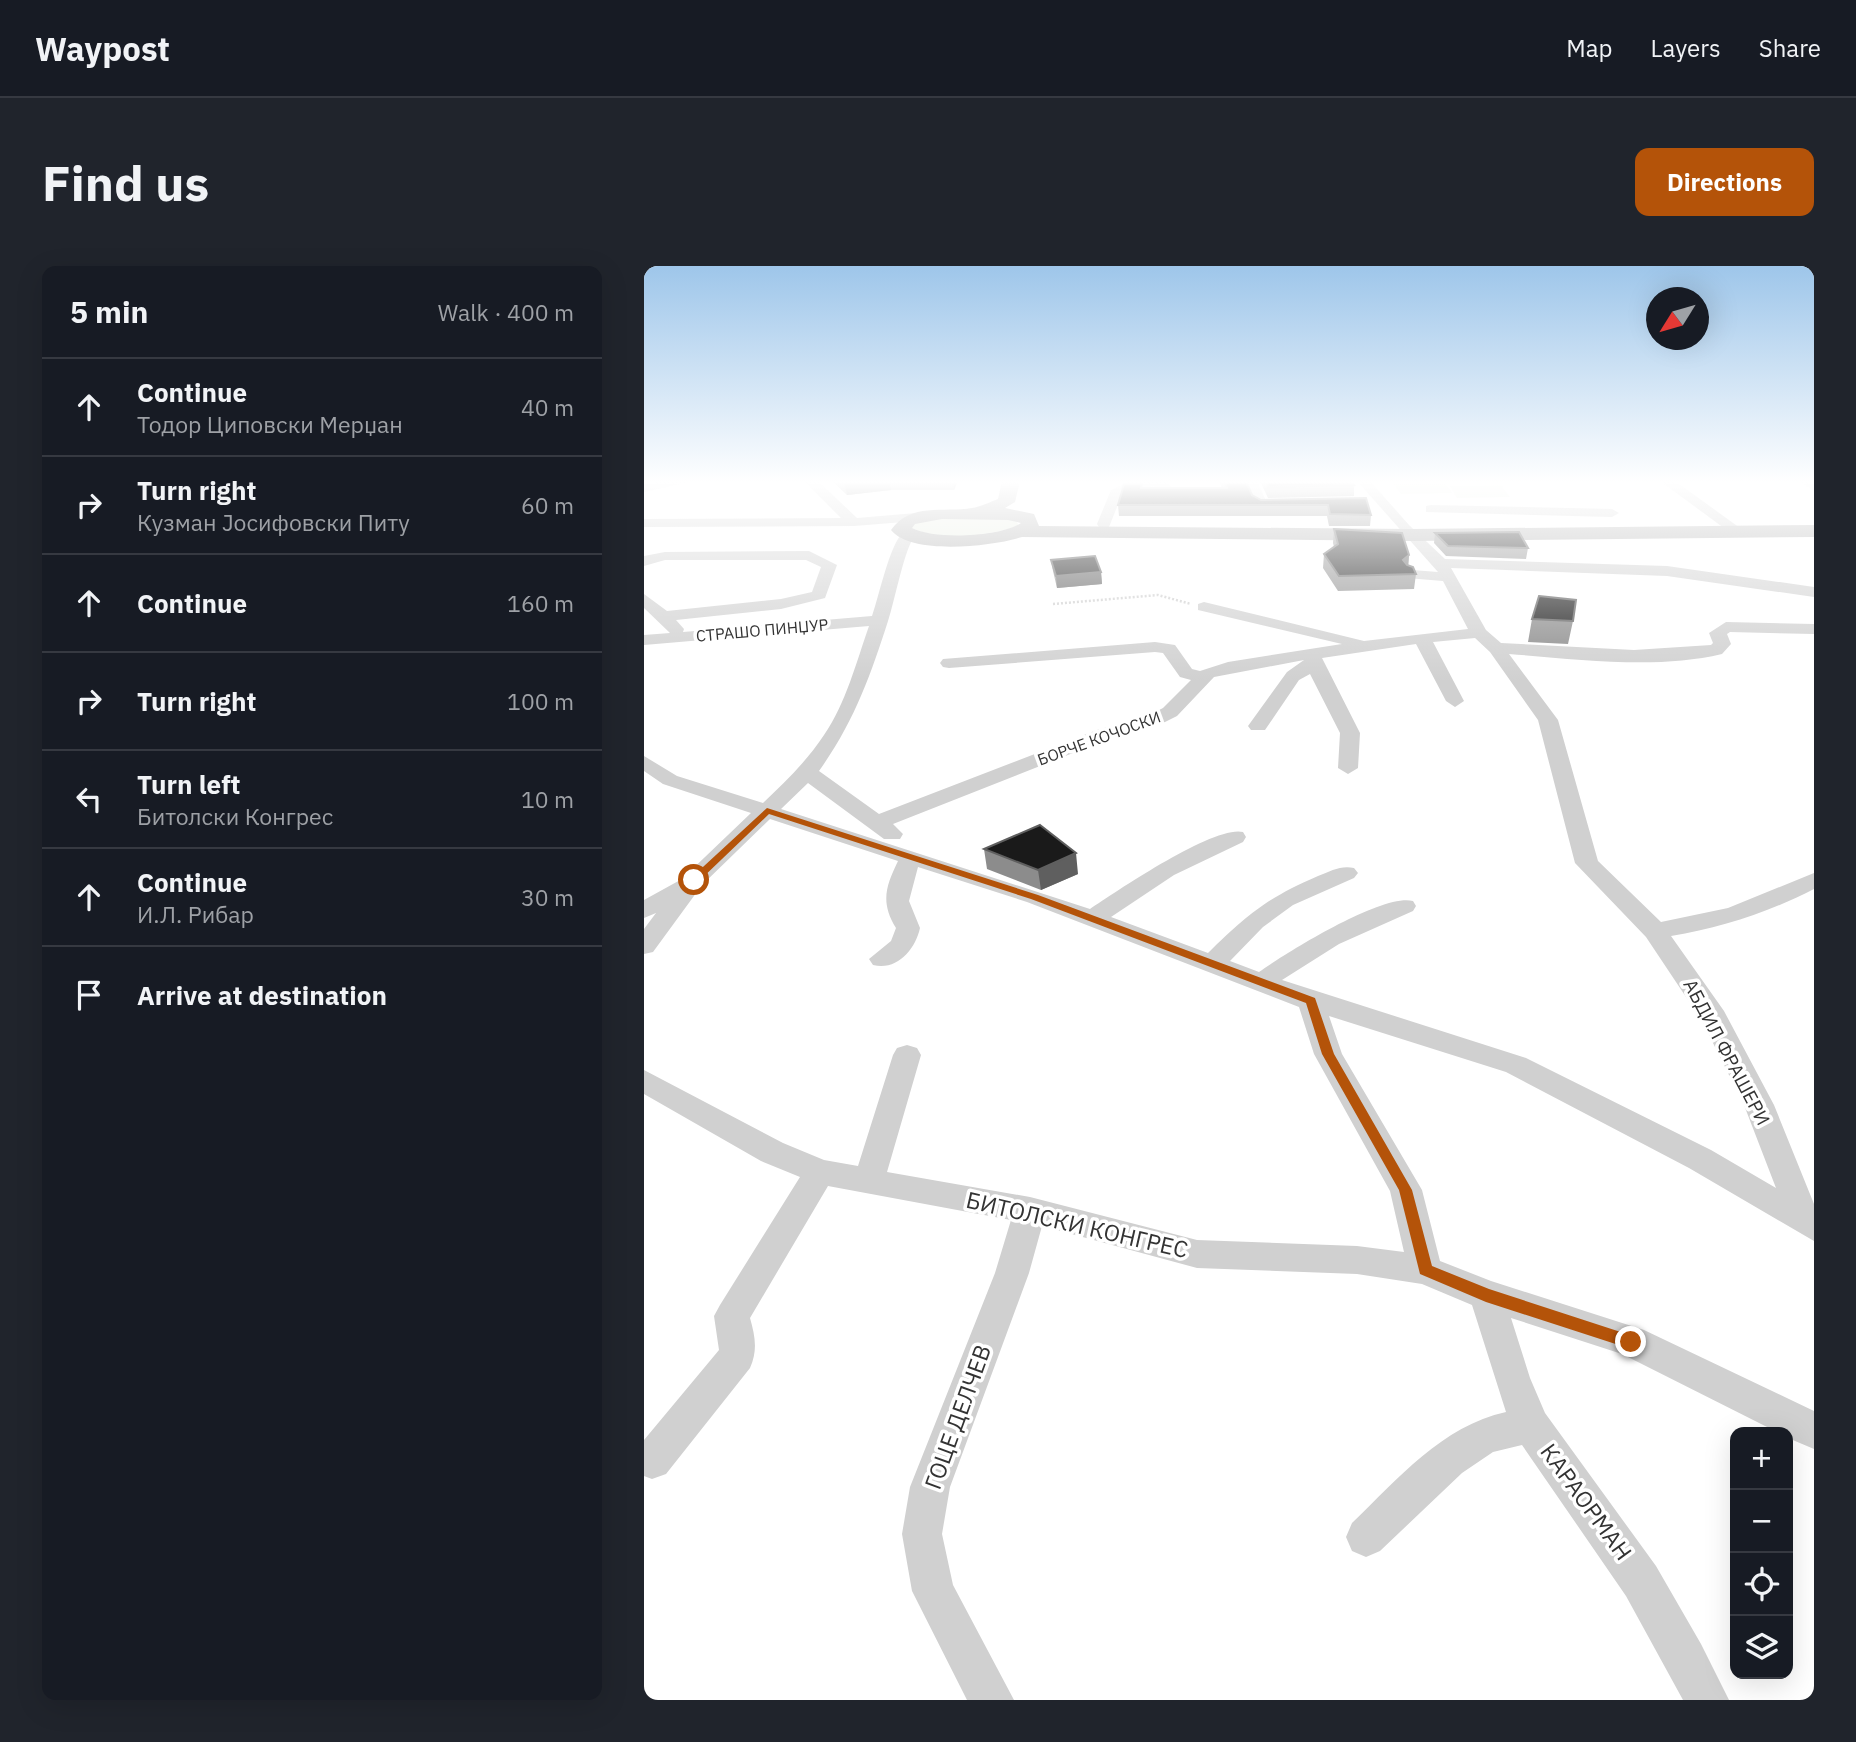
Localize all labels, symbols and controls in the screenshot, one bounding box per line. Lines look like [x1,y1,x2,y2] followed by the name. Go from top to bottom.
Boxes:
[35,27,170,70] text: Waypost
[1566,32,1613,64] text: Map
[1651,32,1721,64] text: Layers
[1759,32,1821,64] text: Share
[1635,148,1814,216] button: Directions
[42,151,209,214] text: Find us
[1646,287,1709,350] north arrow
[70,292,148,331] text: 5 min
[438,297,574,327] text: Walk · 400 m
[137,375,247,409] text: Continue
[70,388,108,426] icon: ahead
[521,392,574,422] text: 40 m
[137,409,403,439] text: Тодор Циповски Мерџан
[137,473,256,507] text: Turn right
[70,486,108,524] icon: right
[521,490,574,520] text: 60 m
[137,507,410,537] text: Кузман Јосифовски Питу
[70,584,108,622] icon: ahead
[137,586,247,620] text: Continue
[507,588,574,618] text: 160 m
[695,614,829,646] street label: СТРАШО ПИНЏУР
[70,682,108,720] icon: right
[137,684,256,718] text: Turn right
[507,686,574,716] text: 100 m
[1035,706,1163,770] street label: БОРЧЕ КОЧОСКИ
[137,767,240,801] text: Turn left
[70,780,108,818] icon: left
[521,784,574,814] text: 10 m
[137,801,333,831] text: Битолски Конгрес
[678,864,709,895] route start
[137,865,247,899] text: Continue
[70,878,108,916] icon: ahead
[521,882,574,912] text: 30 m
[137,899,254,929] text: И.Л. Рибар
[1678,975,1776,1129] street label: АБДИЛ ФРАШЕРИ
[70,976,108,1014] icon: arrive
[137,978,387,1012] text: Arrive at destination
[963,1184,1191,1264] street label: БИТОЛСКИ КОНГРЕС
[1615,1326,1646,1357] route end
[917,1340,997,1493] street label: ГОЦЕ ДЕЛЧЕВ
[1730,1427,1793,1679] map controls
[1730,1427,1793,1490] button: +
[1534,1437,1639,1566] street label: КАРАОРМАН
[1730,1490,1793,1553] button: −
[1730,1553,1793,1616] button: locate
[1730,1616,1793,1679] button: layers

